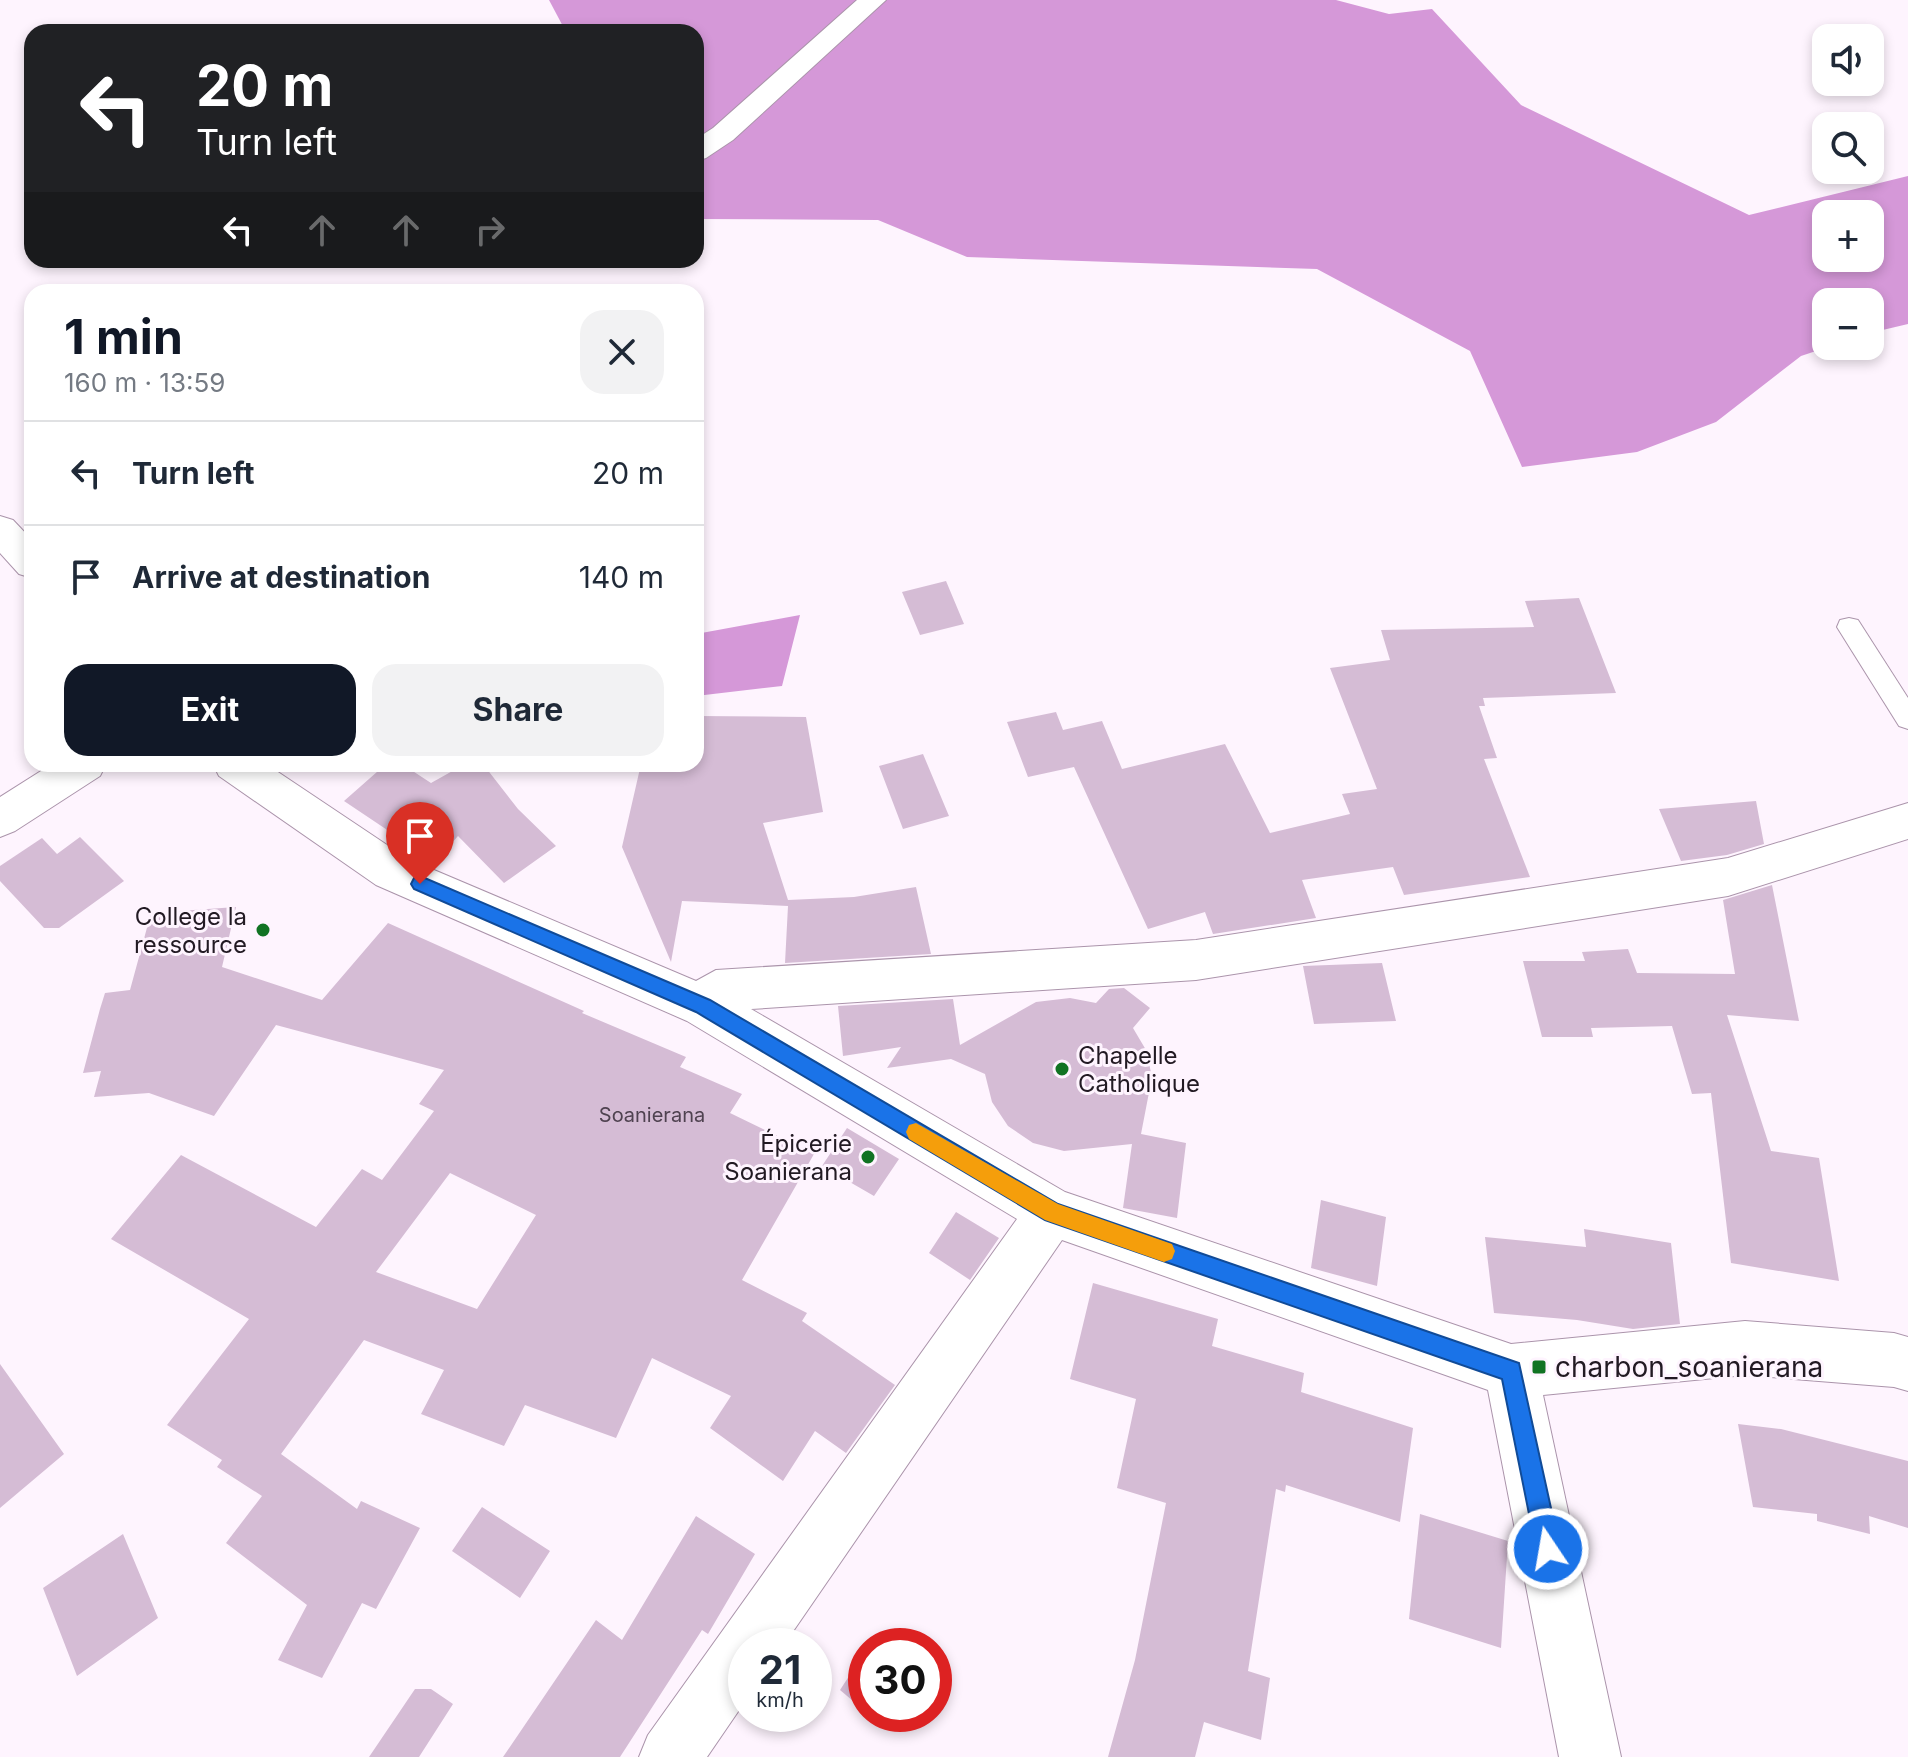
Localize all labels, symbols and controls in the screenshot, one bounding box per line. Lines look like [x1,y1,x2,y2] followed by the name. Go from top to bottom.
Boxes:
[1812,24,1884,360] map controls
[1812,24,1884,96] button: sound
[196,52,333,120] text: 20 m
[64,56,168,160] icon: left
[1812,112,1884,184] button: search
[196,120,337,164] text: Turn left
[1812,200,1884,272] button: +
[216,208,260,252] icon: left
[300,208,344,252] icon: ahead
[384,208,428,252] icon: ahead
[468,208,512,252] icon: right
[1812,288,1884,360] button: −
[64,307,183,366] text: 1 min
[580,310,664,394] button: close
[64,367,225,398] text: 160 m · 13:59
[64,451,108,495] icon: left
[132,455,254,491] text: Turn left
[592,455,664,491] text: 20 m
[64,555,108,599] icon: arrive
[132,559,430,595] text: Arrive at destination
[579,559,664,595] text: 140 m
[64,664,356,756] button: Exit
[372,664,664,756] button: Share
[386,802,454,884] pin
[398,814,442,858] icon: arrive
[134,902,247,959] place label: College la ressource
[254,921,272,939] marker: College la ressource
[1078,1041,1200,1098] place label: Chapelle Catholique
[1053,1060,1071,1078] marker: Chapelle Catholique
[599,1103,705,1127] house number: Soanierana
[724,1128,852,1186] place label: Épicerie Soanierana
[859,1148,877,1166] marker: Épicerie Soanierana
[1555,1350,1823,1384] place label: charbon_soanierana
[1530,1358,1548,1376] marker: charbon_soanierana
[1506,1507,1590,1591] position arrow
[848,1628,952,1732] speed limit sign: 30
[759,1645,801,1694] text: 21
[756,1688,804,1712] text: km/h

